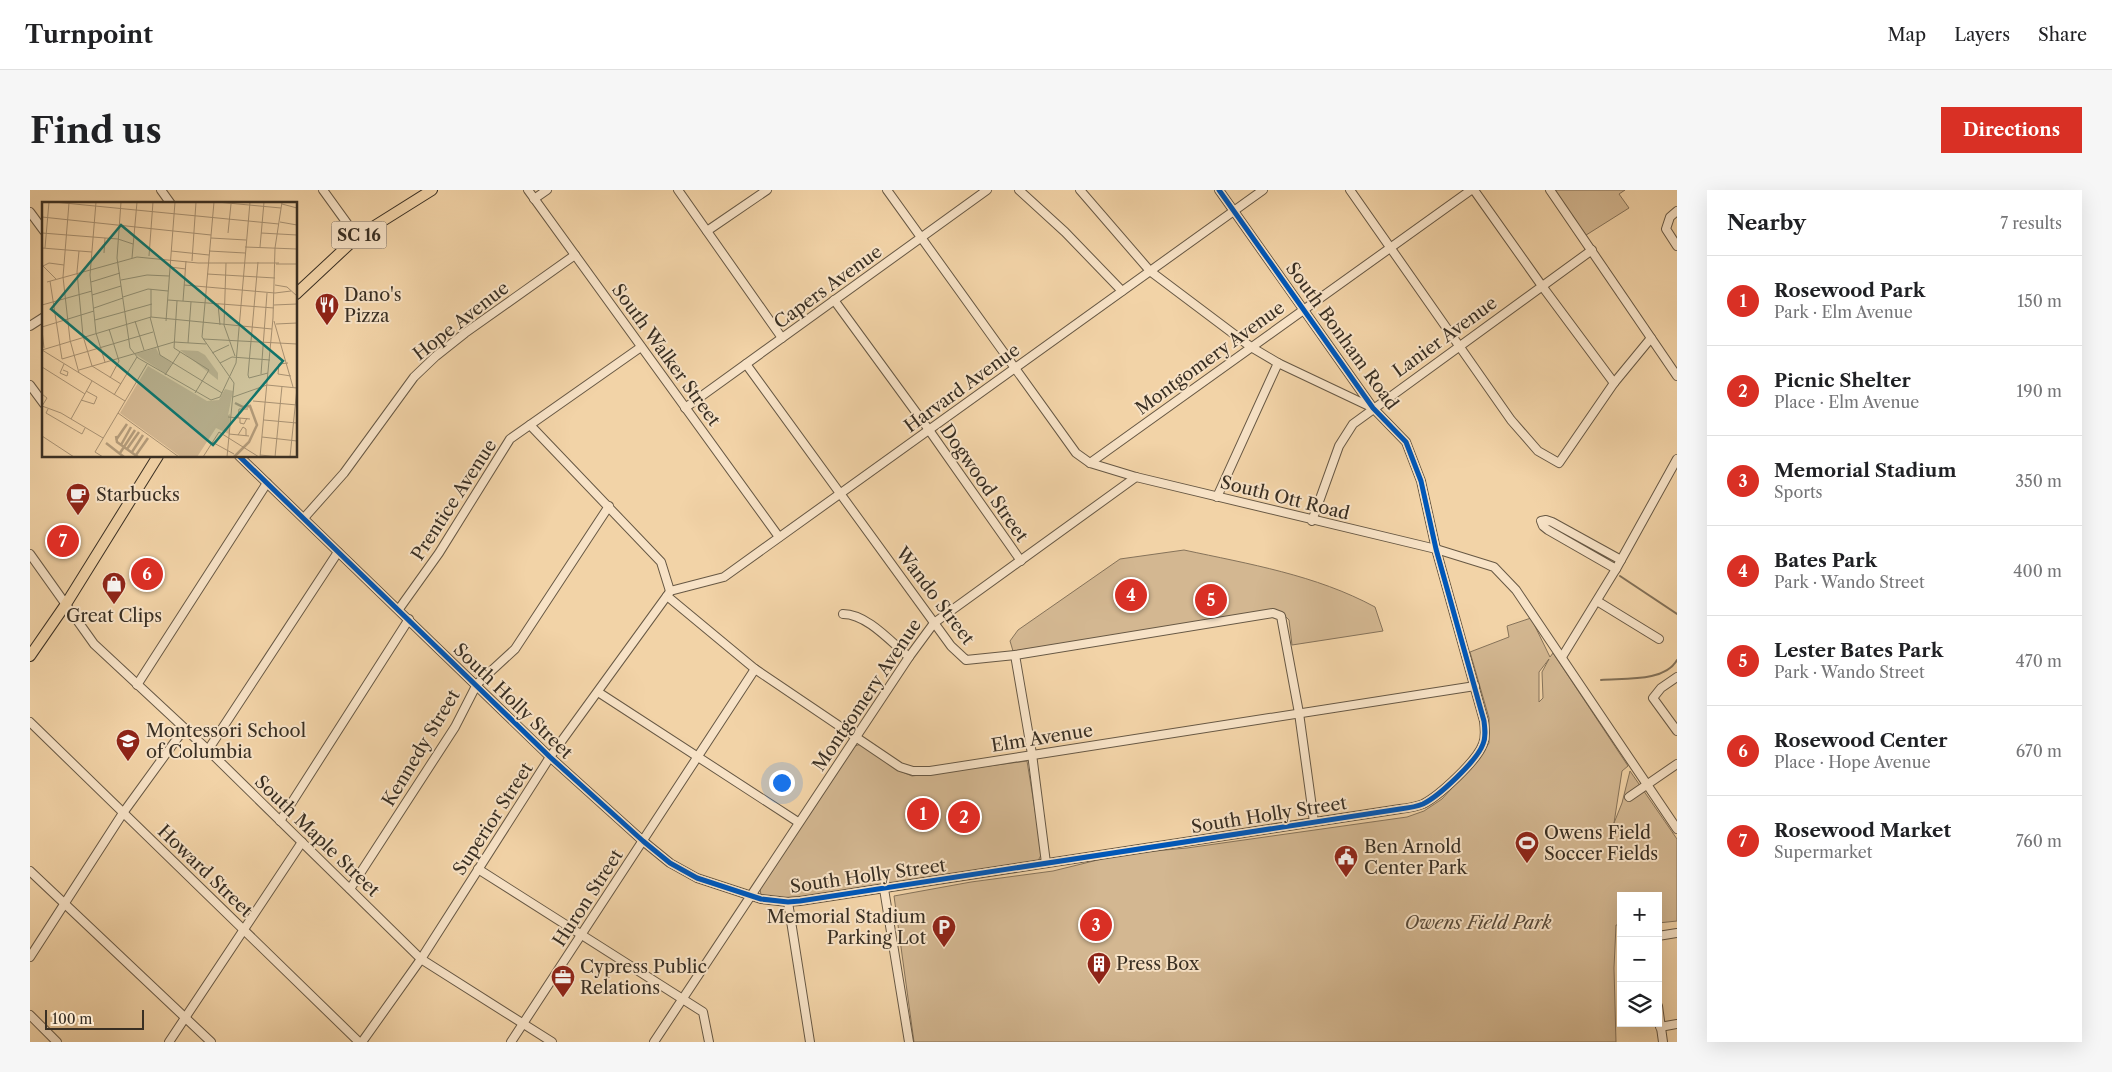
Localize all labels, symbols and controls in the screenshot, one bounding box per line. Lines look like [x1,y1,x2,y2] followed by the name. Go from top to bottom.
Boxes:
[25,20,153,49] text: Turnpoint
[1888,24,1926,46] text: Map
[1954,24,2010,46] text: Layers
[2038,24,2087,46] text: Share
[1941,107,2082,153] button: Directions
[30,109,162,152] text: Find us
[42,202,298,458] inset map
[1727,210,1806,235] text: Nearby
[2000,213,2062,233] text: 7 results
[332,222,386,248] road number: SC 16
[770,240,886,334] street label: Capers Avenue
[1281,258,1403,414] street label: South Bonham Road
[409,277,513,365] street label: Hope Avenue
[1774,279,1925,302] text: Rosewood Park
[607,280,725,431] street label: South Walker Street
[344,284,402,327] place label: Dano's Pizza
[1739,291,1747,311] text: 1
[2017,291,2062,311] text: 150 m
[314,292,340,326] restaurant icon: Dano's Pizza
[1389,292,1501,382] street label: Lanier Avenue
[1131,297,1289,419] street label: Montgomery Avenue
[1774,302,1913,322] text: Park · Elm Avenue
[900,339,1024,437] street label: Harvard Avenue
[1774,369,1911,392] text: Picnic Shelter
[1738,381,1748,401] text: 2
[2017,381,2062,401] text: 190 m
[1774,392,1919,412] text: Place · Elm Avenue
[935,420,1033,547] street label: Dogwood Street
[407,435,501,565] street label: Prentice Avenue
[1774,459,1956,482] text: Memorial Stadium
[1218,471,1352,525] street label: South Ott Road
[1738,471,1748,491] text: 3
[2015,471,2062,491] text: 350 m
[65,482,91,516] cafe icon: Starbucks
[1774,482,1823,502] text: Sports
[96,484,180,506] place label: Starbucks
[47,522,79,560] pin: 7
[891,542,979,650] street label: Wando Street
[1774,549,1877,572] text: Bates Park
[131,555,163,593] pin: 6
[1738,561,1748,581] text: 4
[2013,561,2062,581] text: 400 m
[101,571,127,605] shop icon: Great Clips
[1774,572,1925,592] text: Park · Wando Street
[1115,576,1147,614] pin: 4
[1195,581,1227,619] pin: 5
[66,605,162,627] place label: Great Clips
[808,615,926,775] street label: Montgomery Avenue
[449,638,578,764] street label: South Holly Street
[1774,639,1943,662] text: Lester Bates Park
[1739,651,1747,671] text: 5
[2016,651,2062,671] text: 470 m
[1774,662,1925,682] text: Park · Wando Street
[377,685,465,810] street label: Kennedy Street
[990,719,1094,757] street label: Elm Avenue
[146,720,306,763] place label: Montessori School of Columbia
[115,728,141,762] school or university icon: Montessori School of Columbia
[1774,729,1948,752] text: Rosewood Center
[1738,741,1748,761] text: 6
[2016,741,2062,761] text: 670 m
[1774,752,1931,772] text: Place · Hope Avenue
[448,758,538,880] street label: Superior Street
[769,770,795,796] your location
[250,771,385,902] street label: South Maple Street
[1190,792,1349,838] street label: South Holly Street
[907,795,939,833] pin: 1
[948,798,980,836] pin: 2
[1774,819,1951,842] text: Rosewood Market
[153,820,258,922] street label: Howard Street
[1544,822,1658,865] place label: Owens Field Soccer Fields
[1514,830,1540,864] sports icon: Owens Field Soccer Fields
[1739,831,1747,851] text: 7
[2016,831,2062,851] text: 760 m
[1364,836,1468,879] place label: Ben Arnold Center Park
[1774,842,1872,862] text: Supermarket
[1333,844,1359,878] public building icon: Ben Arnold Center Park
[548,845,628,951] street label: Huron Street
[789,854,948,898] street label: South Holly Street
[1617,892,1662,1027] map controls
[1617,892,1662,937] button: +
[767,906,927,949] place label: Memorial Stadium Parking Lot
[1080,906,1112,944] pin: 3
[1404,912,1552,934] park label: Owens Field Park
[931,914,957,948] parking icon: Memorial Stadium Parking Lot
[1617,937,1662,982] button: −
[1086,951,1112,985] building icon: Press Box
[1116,953,1200,975] place label: Press Box
[580,956,707,999] place label: Cypress Public Relations
[550,964,576,998] office icon: Cypress Public Relations
[1617,982,1662,1027] button: layers
[45,1007,144,1030] scale bar
[52,1010,92,1028] text: 100 m

